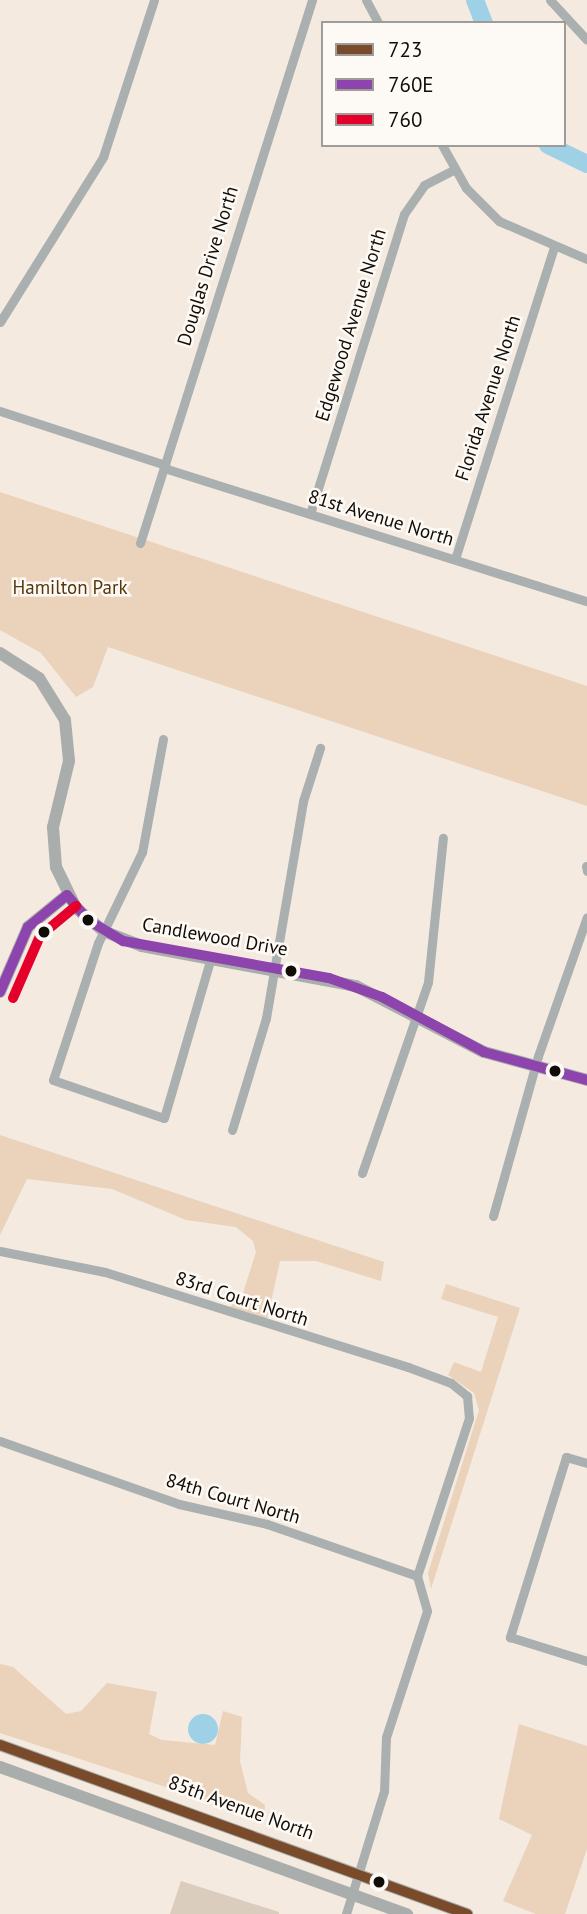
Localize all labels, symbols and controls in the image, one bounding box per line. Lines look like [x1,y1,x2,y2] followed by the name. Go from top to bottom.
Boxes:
[321,21,566,147] legend
[388,36,422,63] text: 723
[388,71,434,98] text: 760E
[388,106,422,133] text: 760
[173,183,243,349] street label: Douglas Drive North
[311,226,391,424] street label: Edgewood Avenue North
[450,312,526,484] street label: Florida Avenue North
[305,485,457,551] street label: 81st Avenue North
[12,577,128,599] park label: Hamilton Park
[81,913,95,927] unlabelled marker
[140,913,290,961] street label: Candlewood Drive
[37,925,51,939] unlabelled marker
[284,964,298,978] unlabelled marker
[548,1064,562,1078] unlabelled marker
[173,1267,311,1331] street label: 83rd Court North
[163,1469,303,1529] street label: 84th Court North
[165,1771,317,1845] street label: 85th Avenue North
[372,1875,386,1889] unlabelled marker

